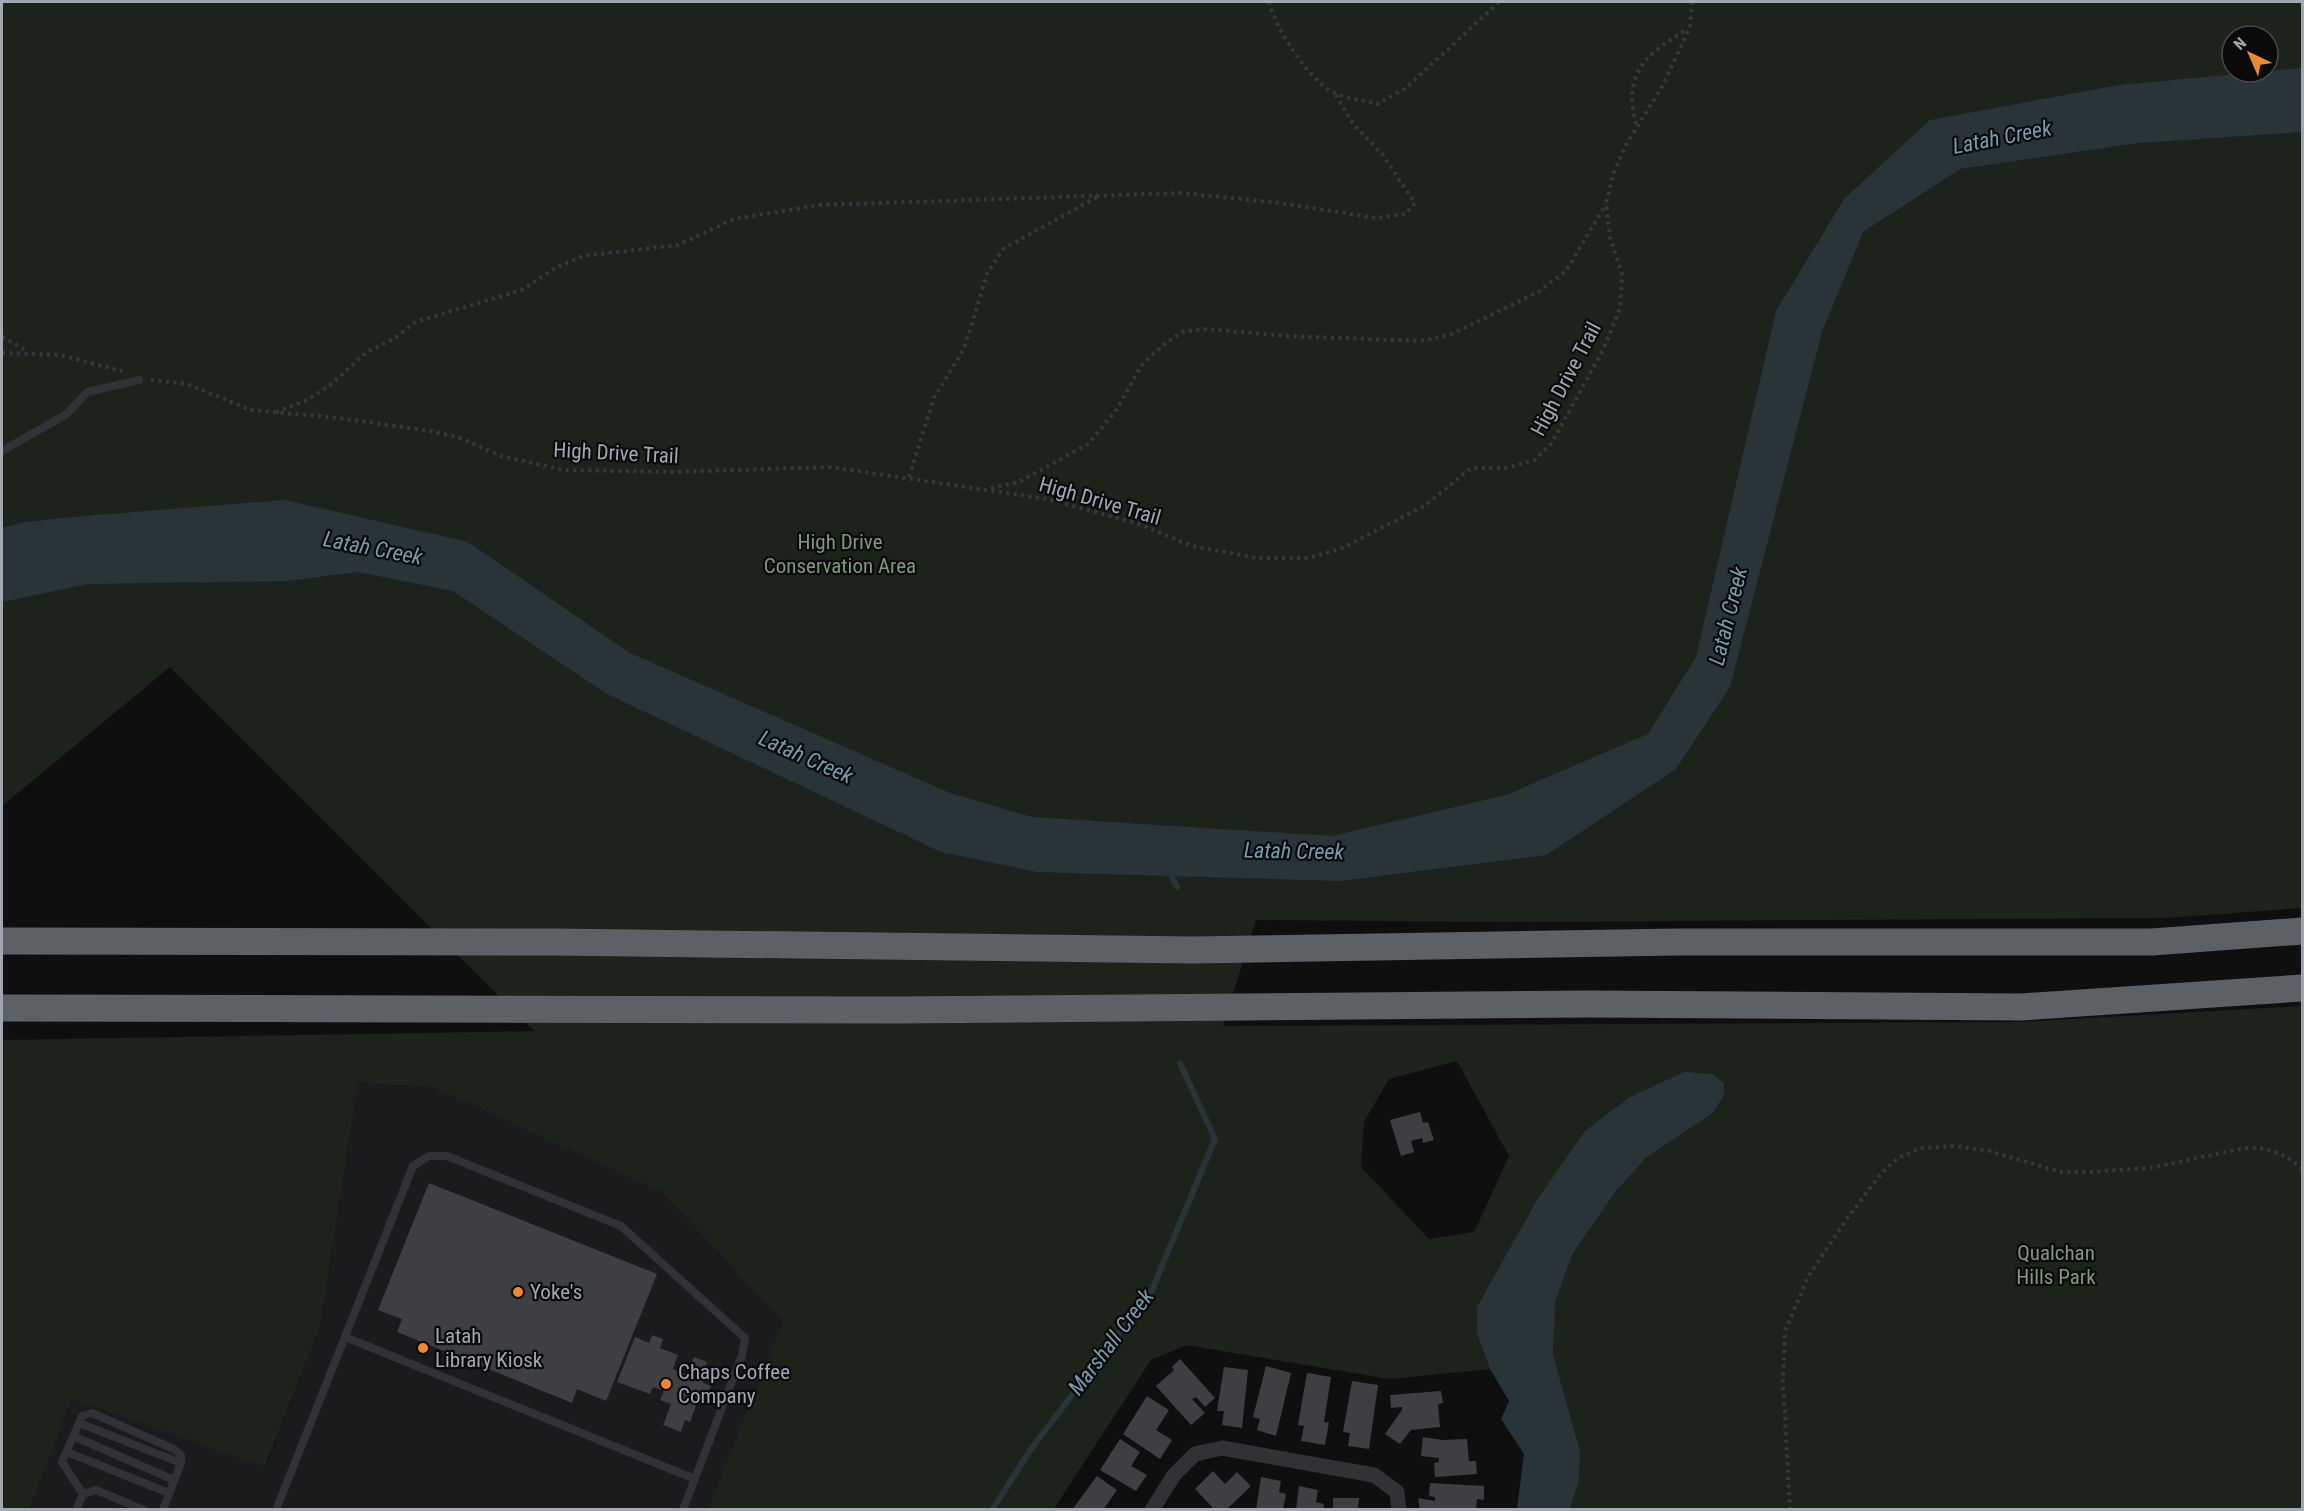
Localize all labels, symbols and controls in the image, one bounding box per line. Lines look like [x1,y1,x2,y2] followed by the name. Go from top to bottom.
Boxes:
[2220,24,2280,84] north arrow
[2230,33,2250,54] text: N
[1950,115,2054,159] water label: Latah Creek
[1526,318,1606,440] street label: High Drive Trail
[553,438,679,468] street label: High Drive Trail
[1036,472,1164,530] street label: High Drive Trail
[321,526,425,570] water label: Latah Creek
[764,530,916,578] park label: High Drive Conservation Area
[1704,564,1752,668] water label: Latah Creek
[755,725,857,789] water label: Latah Creek
[1244,838,1345,864] water label: Latah Creek
[2016,1241,2096,1289] park label: Qualchan Hills Park
[530,1280,582,1304] place label: Yoke's
[1063,1284,1159,1400] water label: Marshall Creek
[511,1285,525,1299] marker: Yoke's
[435,1324,543,1372] place label: Latah Library Kiosk
[416,1341,430,1355] marker: Latah Library Kiosk
[678,1360,790,1408] place label: Chaps Coffee Company
[659,1377,673,1391] marker: Chaps Coffee Company

